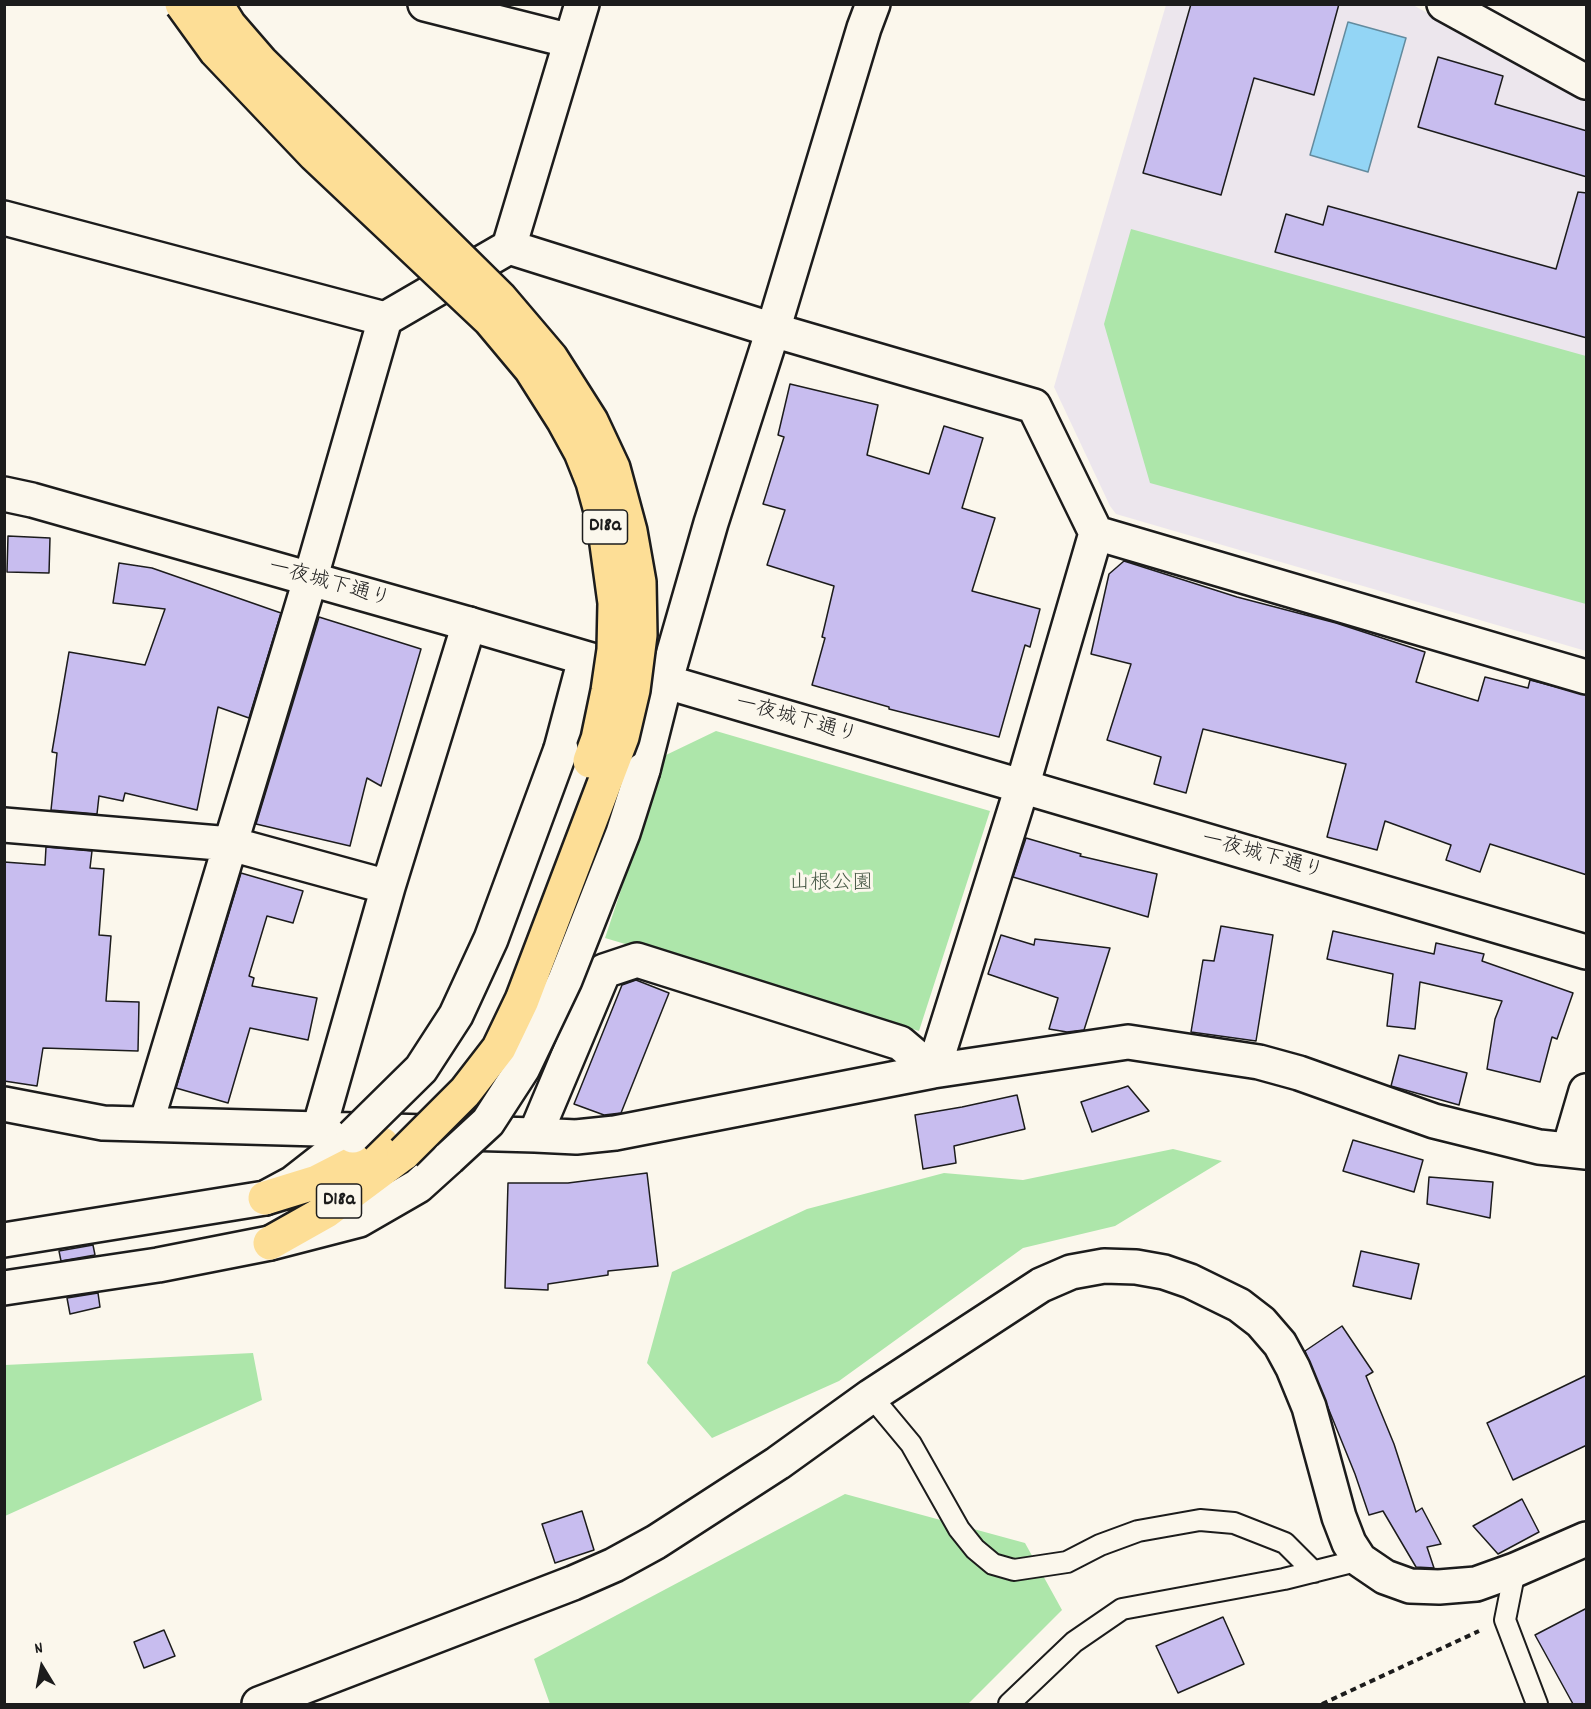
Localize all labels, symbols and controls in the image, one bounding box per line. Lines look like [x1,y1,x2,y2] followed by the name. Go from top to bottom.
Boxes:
[582,510,628,544] road number: D18a
[265,556,393,614] street label: 一夜城下通り
[732,692,860,750] street label: 一夜城下通り
[1198,828,1326,886] street label: 一夜城下通り
[789,872,873,898] park label: 山根公園
[316,1184,362,1218] road number: D18a
[12,1637,72,1697] north arrow
[33,1637,45,1661] text: N

